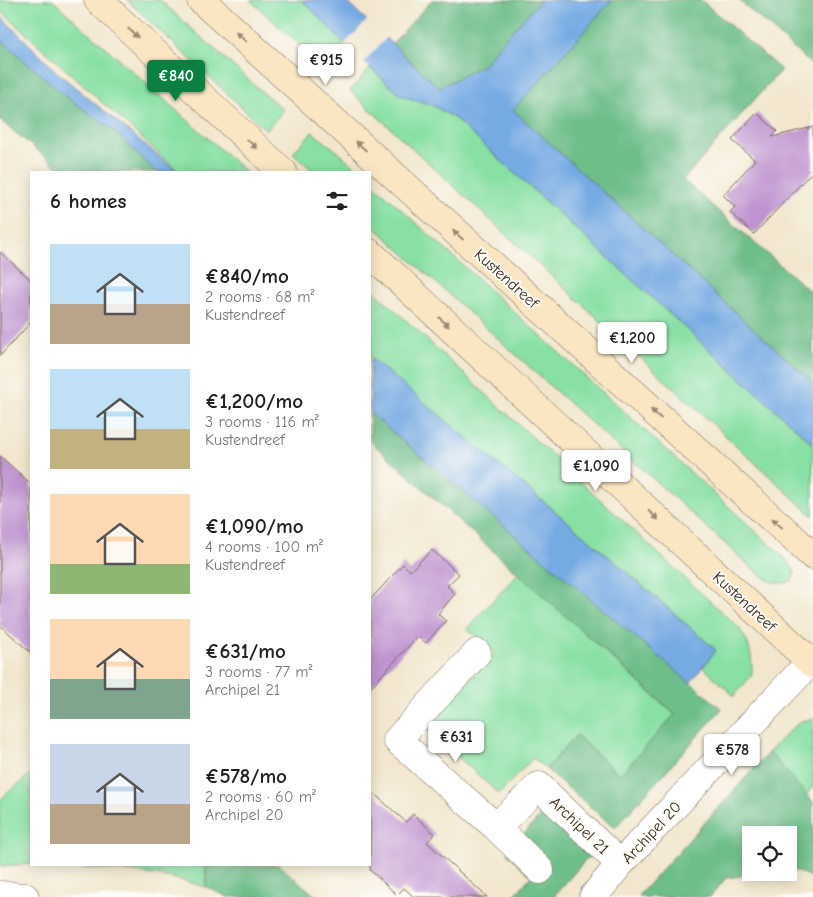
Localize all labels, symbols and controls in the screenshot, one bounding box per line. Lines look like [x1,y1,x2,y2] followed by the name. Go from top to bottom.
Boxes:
[127,27,139,39] one-way arrow
[236,31,248,43] one-way arrow
[296,44,356,86] pin: €915
[309,51,343,69] text: €915
[146,59,206,102] pin: €840
[158,67,194,85] text: €840
[246,138,258,150] one-way arrow
[355,141,368,152] one-way arrow
[323,187,351,215] icon: filters
[50,189,126,213] text: 6 homes
[452,229,465,240] one-way arrow
[471,245,543,313] street label: Kustendreef
[90,264,150,324] icon: home
[205,264,289,288] text: €840/mo
[205,288,315,306] text: 2 rooms · 68 m²
[205,306,285,324] text: Kustendreef
[437,316,449,328] one-way arrow
[591,322,673,364] pin: €1,200
[609,329,655,347] text: €1,200
[90,389,150,449] icon: home
[205,389,303,413] text: €1,200/mo
[651,408,663,420] one-way arrow
[205,413,319,431] text: 3 rooms · 116 m²
[205,431,285,449] text: Kustendreef
[555,450,637,492] pin: €1,090
[572,457,620,475] text: €1,090
[646,509,658,521] one-way arrow
[90,514,150,574] icon: home
[205,514,304,538] text: €1,090/mo
[771,517,783,529] one-way arrow
[205,538,323,556] text: 4 rooms · 100 m²
[205,556,285,574] text: Kustendreef
[709,568,781,637] street label: Kustendreef
[90,639,150,699] icon: home
[205,639,286,663] text: €631/mo
[205,663,313,681] text: 3 rooms · 77 m²
[205,681,280,699] text: Archipel 21
[426,720,486,763] pin: €631
[439,728,473,746] text: €631
[702,734,762,776] pin: €578
[715,741,749,759] text: €578
[90,764,150,824] icon: home
[205,764,287,788] text: €578/mo
[205,788,316,806] text: 2 rooms · 60 m²
[546,793,613,858] street label: Archipel 21
[618,798,685,868] street label: Archipel 20
[205,806,284,824] text: Archipel 20
[742,826,797,881] map controls
[742,826,797,881] button: locate

